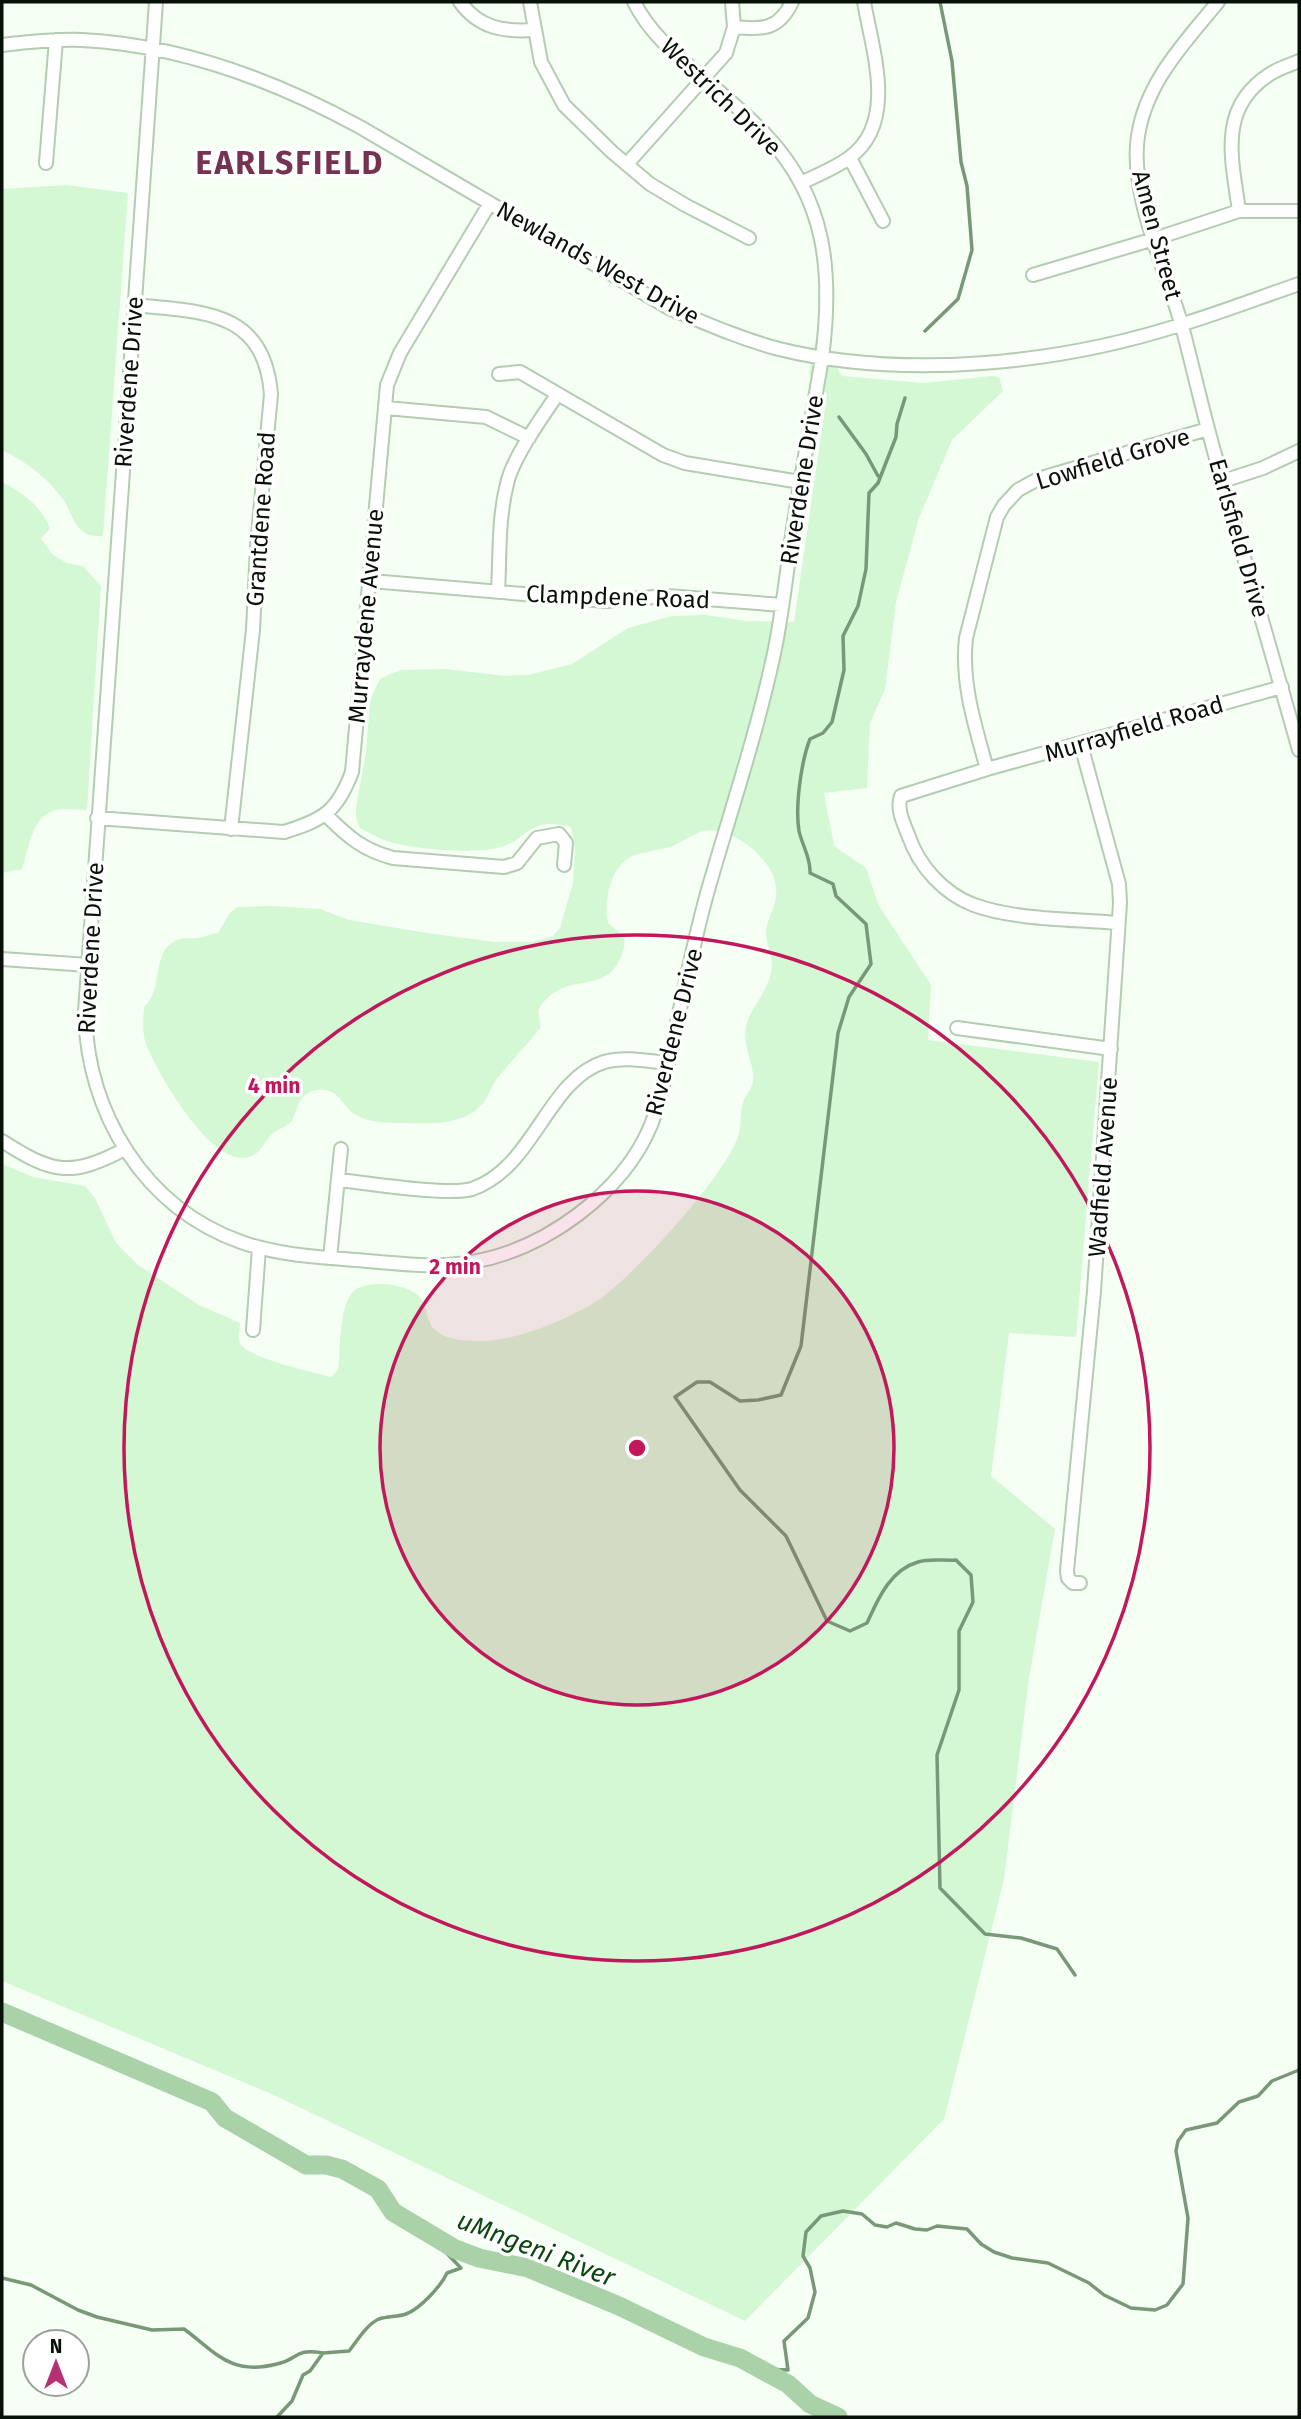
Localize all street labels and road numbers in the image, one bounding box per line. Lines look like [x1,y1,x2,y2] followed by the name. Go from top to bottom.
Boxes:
[655,32,787,162] street label: Westrich Drive
[1126,167,1188,303] street label: Amen Street
[492,196,704,330] street label: Newlands West Drive
[109,295,149,469] street label: Riverdene Drive
[775,393,829,567] street label: Riverdene Drive
[1033,422,1193,496] street label: Lowfield Grove
[241,431,281,607] street label: Grantdene Road
[1203,455,1275,621] street label: Earlsfield Drive
[343,508,389,724] street label: Murraydene Avenue
[525,580,711,614] street label: Clampdene Road
[1041,690,1227,768] street label: Murrayfield Road
[73,861,109,1035] street label: Riverdene Drive
[640,945,708,1119] street label: Riverdene Drive
[1083,1076,1123,1258] street label: Wadfield Avenue

